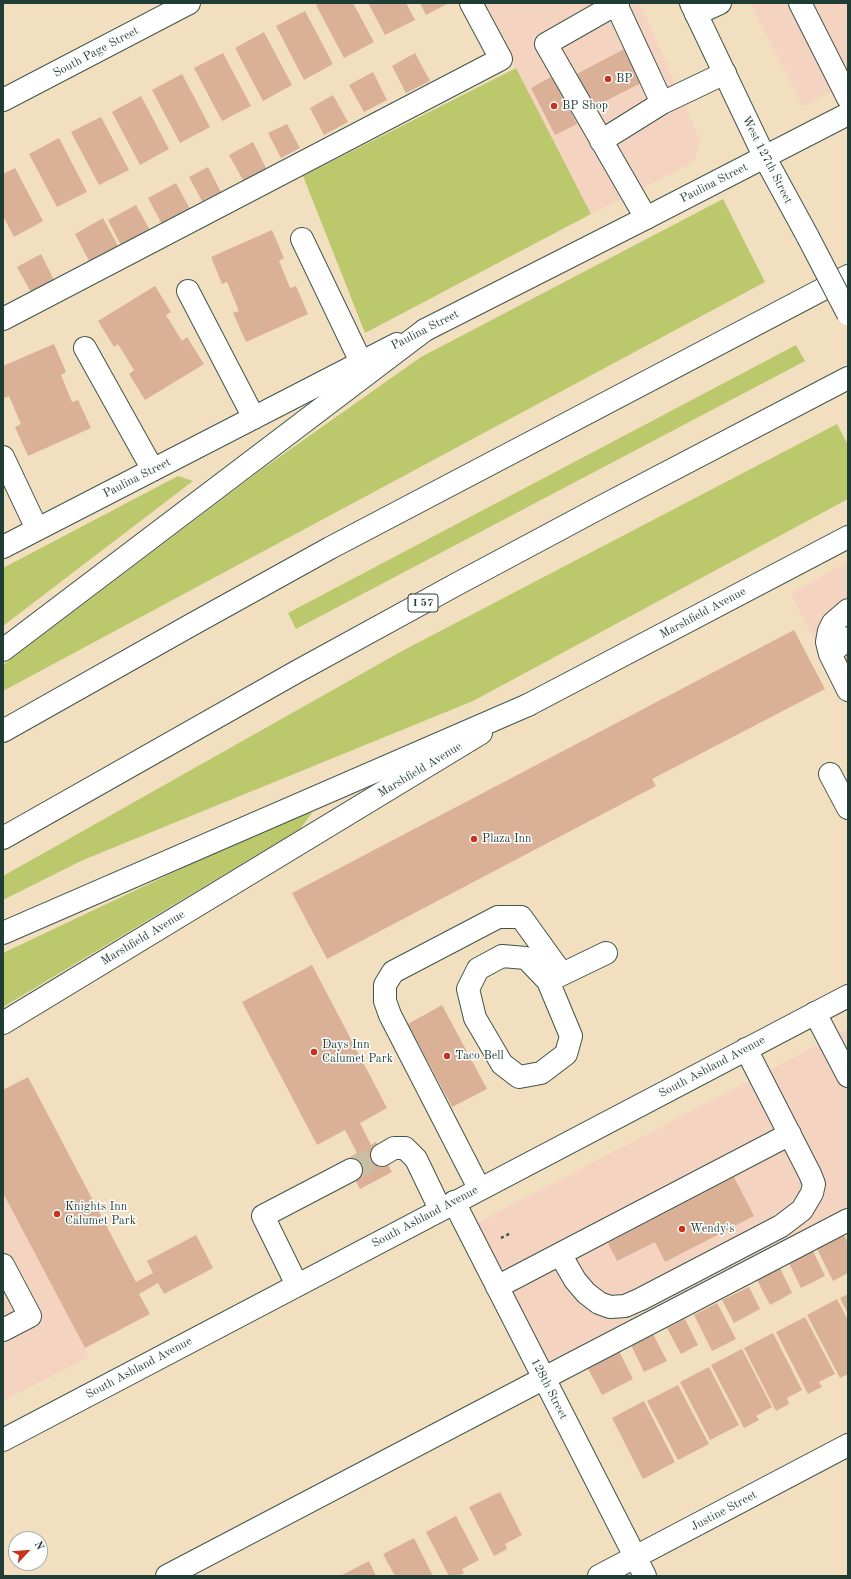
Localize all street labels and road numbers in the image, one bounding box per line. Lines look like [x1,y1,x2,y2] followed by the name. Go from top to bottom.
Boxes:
[51,23,141,81] street label: South Page Street
[739,114,795,206] street label: West 127th Street
[678,160,750,206] street label: Paulina Street
[389,307,461,353] street label: Paulina Street
[101,455,173,501] street label: Paulina Street
[657,584,749,642] street label: Marshfield Avenue
[408,594,438,612] road number: I 57
[375,739,465,801] street label: Marshfield Avenue
[98,907,188,969] street label: Marshfield Avenue
[656,1033,768,1101] street label: South Ashland Avenue
[369,1183,481,1251] street label: South Ashland Avenue
[83,1334,195,1402] street label: South Ashland Avenue
[527,1356,571,1422] street label: 128th Street
[689,1488,759,1534] street label: Justine Street

